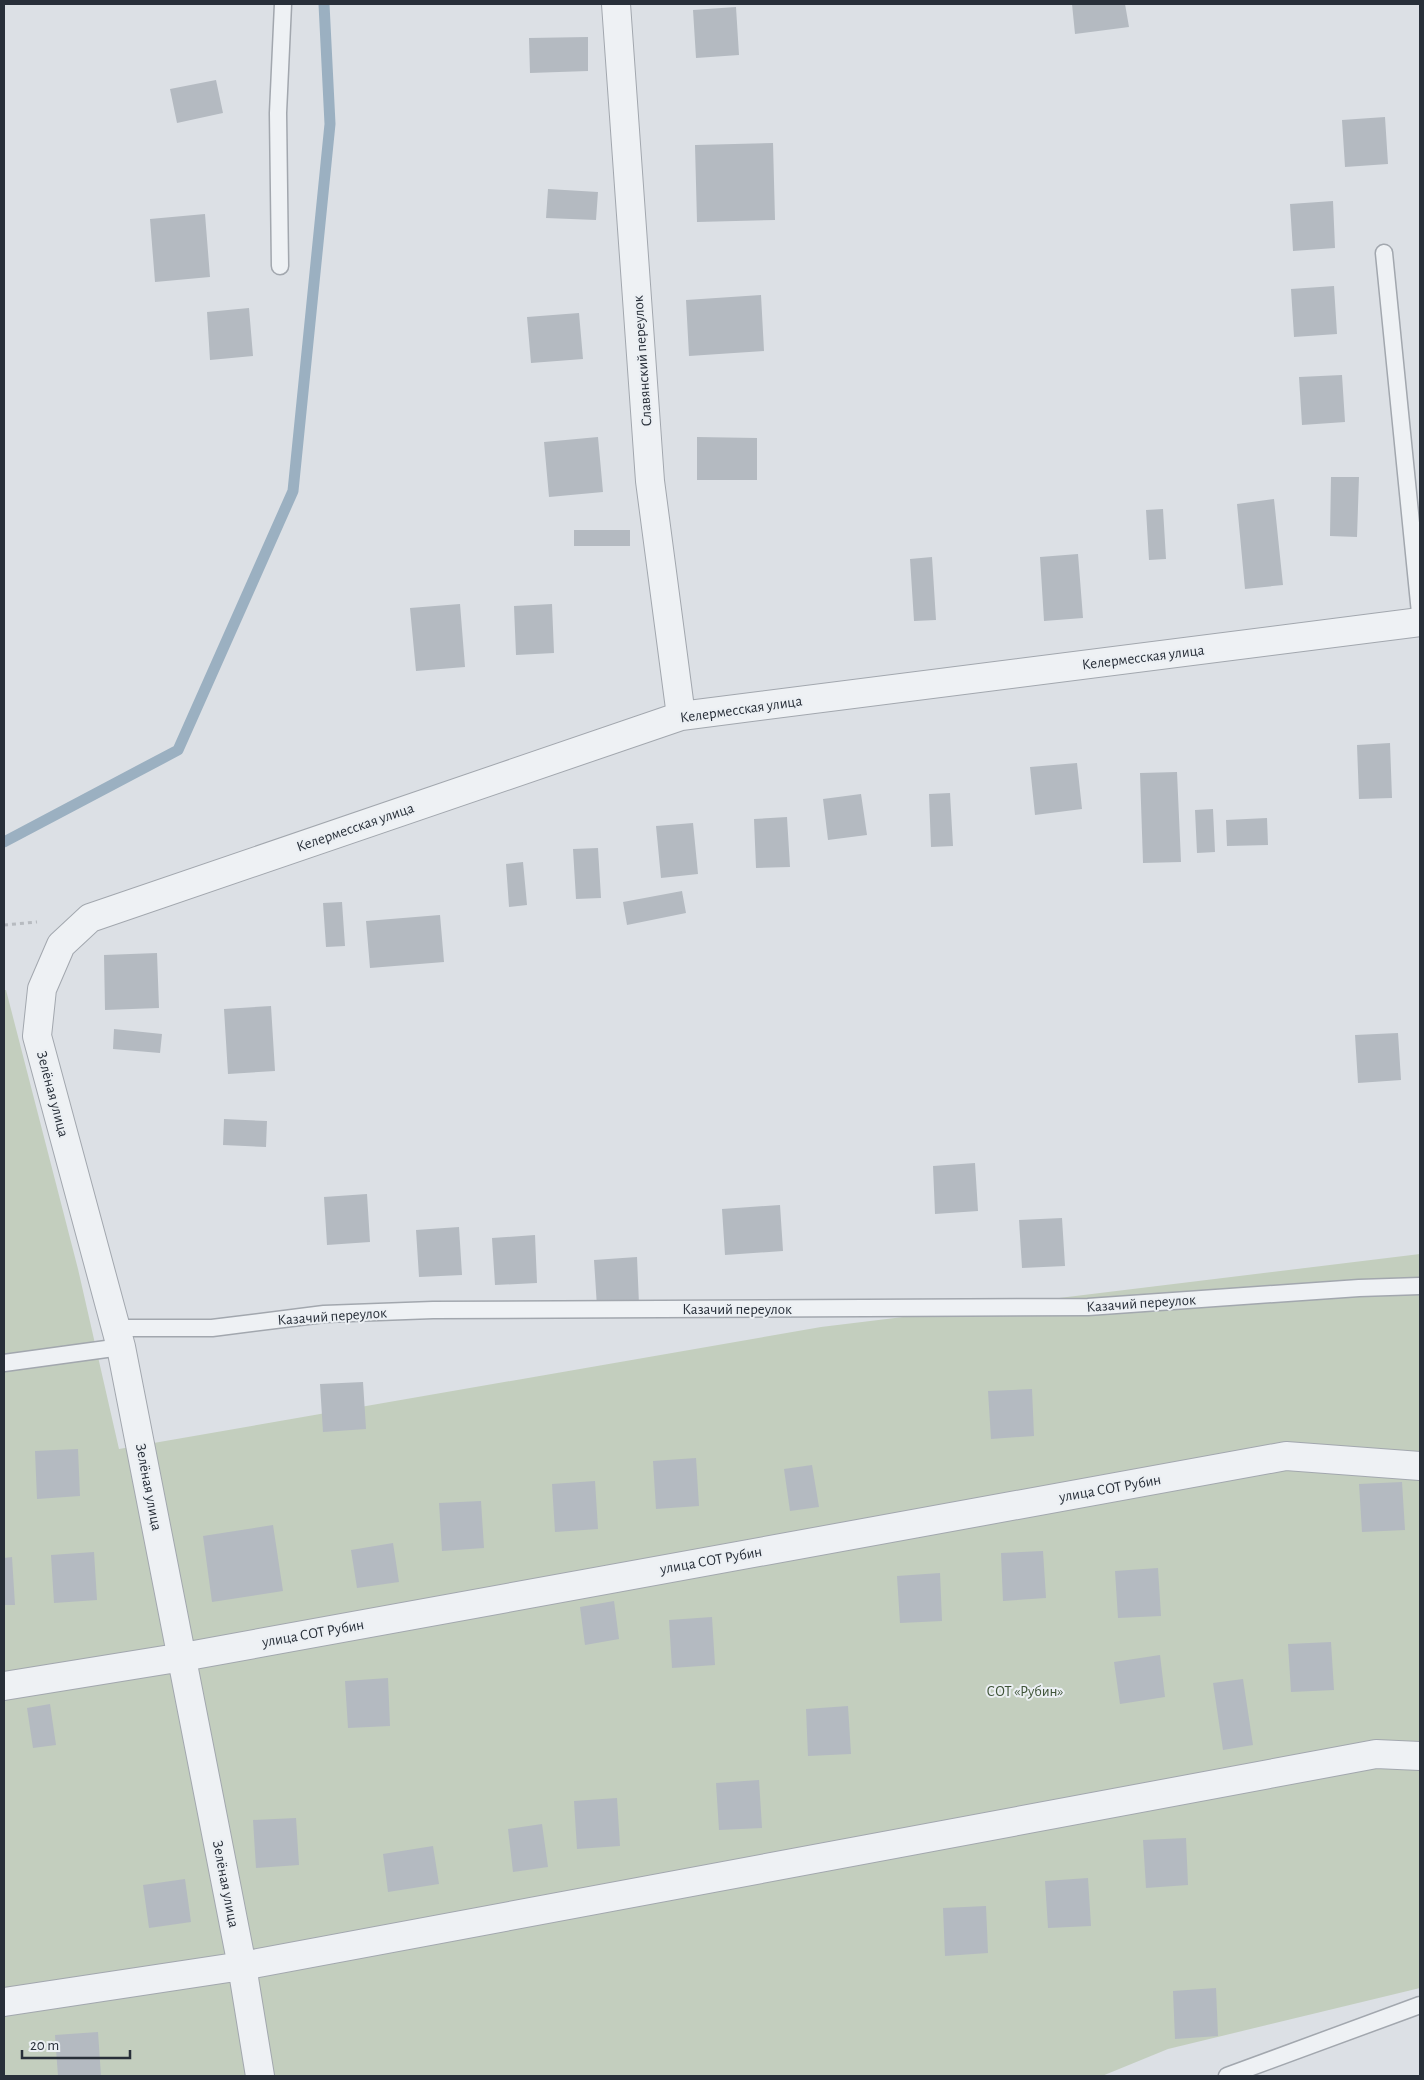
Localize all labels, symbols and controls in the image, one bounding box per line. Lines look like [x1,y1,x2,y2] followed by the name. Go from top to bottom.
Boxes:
[630,295,655,427] street label: Славянский переулок
[1081,643,1205,672] street label: Келермесская улица
[679,693,803,725] street label: Келермесская улица
[294,800,416,855] street label: Келермесская улица
[34,1050,71,1139] street label: Зелёная улица
[1086,1292,1196,1315] street label: Казачий переулок
[682,1302,792,1317] street label: Казачий переулок
[277,1305,387,1328] street label: Казачий переулок
[133,1442,164,1532] street label: Зелёная улица
[1057,1472,1162,1505] street label: улица СОТ Рубин
[658,1544,763,1577] street label: улица СОТ Рубин
[260,1617,365,1650] street label: улица СОТ Рубин
[987,1684,1064,1699] park label: СОТ «Рубин»
[210,1839,241,1929] street label: Зелёная улица
[22,2028,130,2060] scale bar
[30,2038,59,2053] text: 20 m

